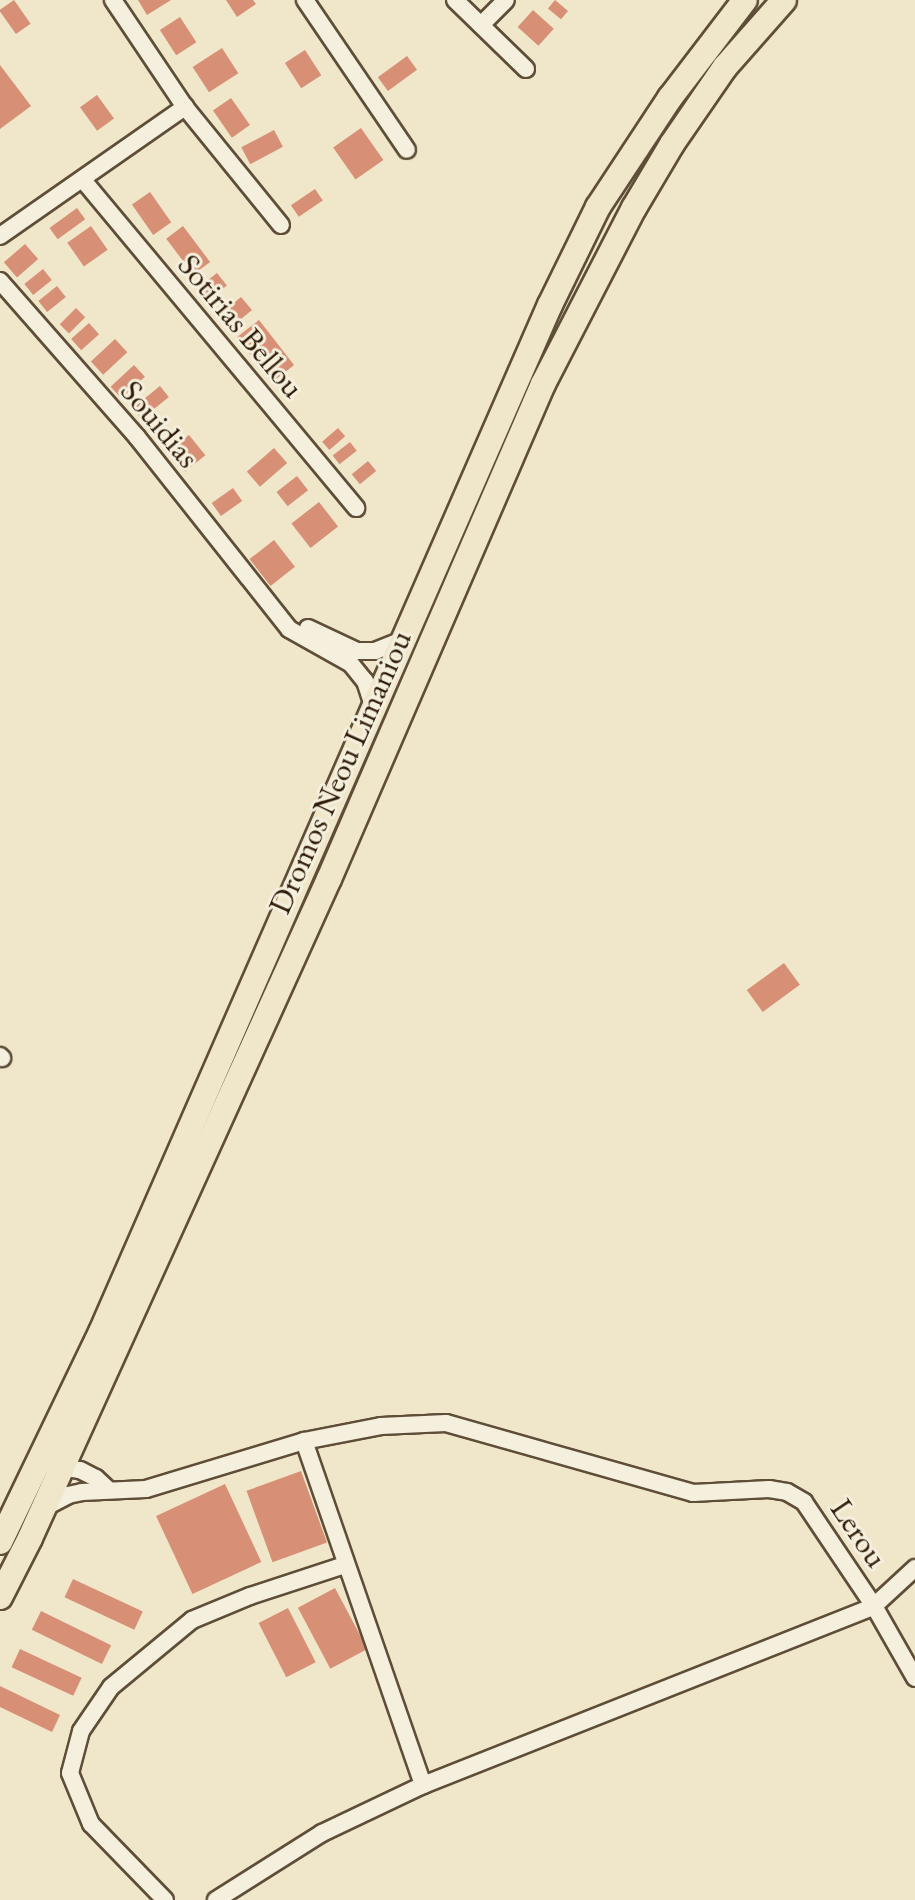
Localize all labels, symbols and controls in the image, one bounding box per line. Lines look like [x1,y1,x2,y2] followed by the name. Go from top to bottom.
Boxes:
[170,246,312,406] street label: Sotirias Bellou
[112,372,208,476] street label: Souidias
[260,624,420,920] street label: Dromos Neou Limaniou
[822,1491,896,1575] street label: Lerou

